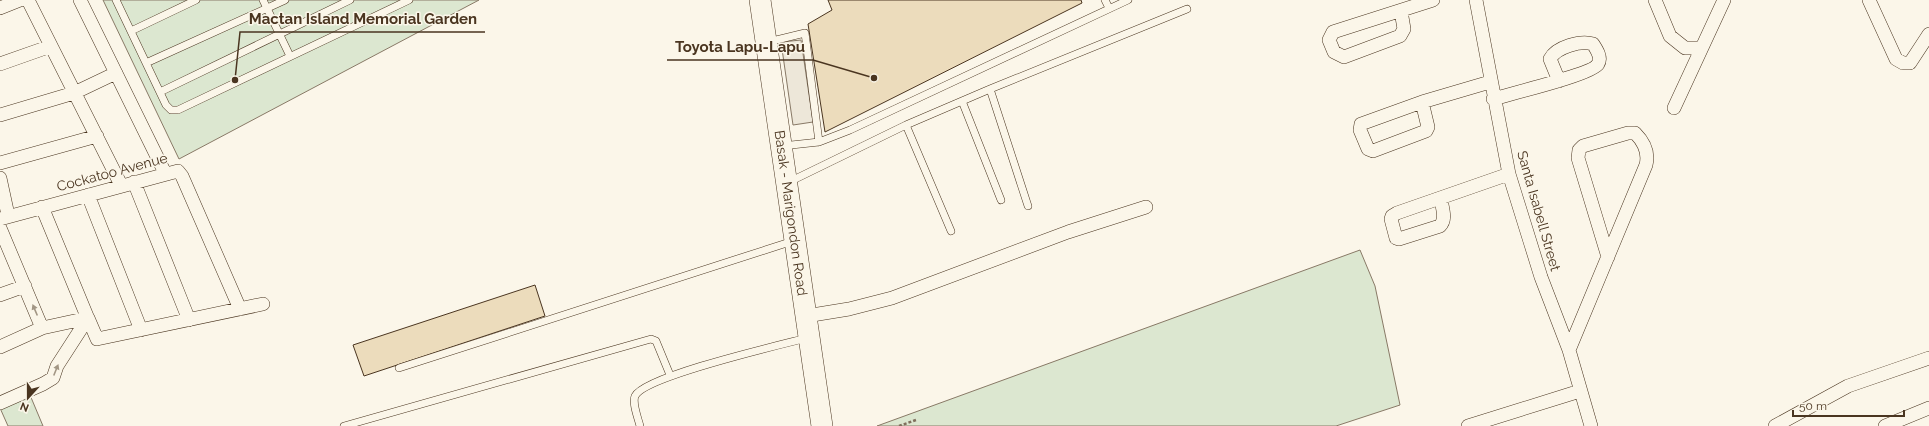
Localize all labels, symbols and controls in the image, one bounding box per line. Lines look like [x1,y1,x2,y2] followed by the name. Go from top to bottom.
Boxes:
[240,5,485,32] callout: Mactan Island Memorial Garden
[249,10,477,28] text: Mactan Island Memorial Garden
[667,33,813,60] callout: Toyota Lapu-Lapu
[675,38,805,56] text: Toyota Lapu-Lapu
[771,129,811,297] street label: Basak - Marigondon Road
[1514,149,1564,273] street label: Santa Isabell Street
[55,150,169,194] street label: Cockatoo Avenue
[31,303,37,315] one-way arrow
[53,363,59,375] one-way arrow
[8,378,48,418] north arrow
[1793,392,1904,418] scale bar
[18,399,31,414] text: N
[1799,399,1827,413] text: 50 m

